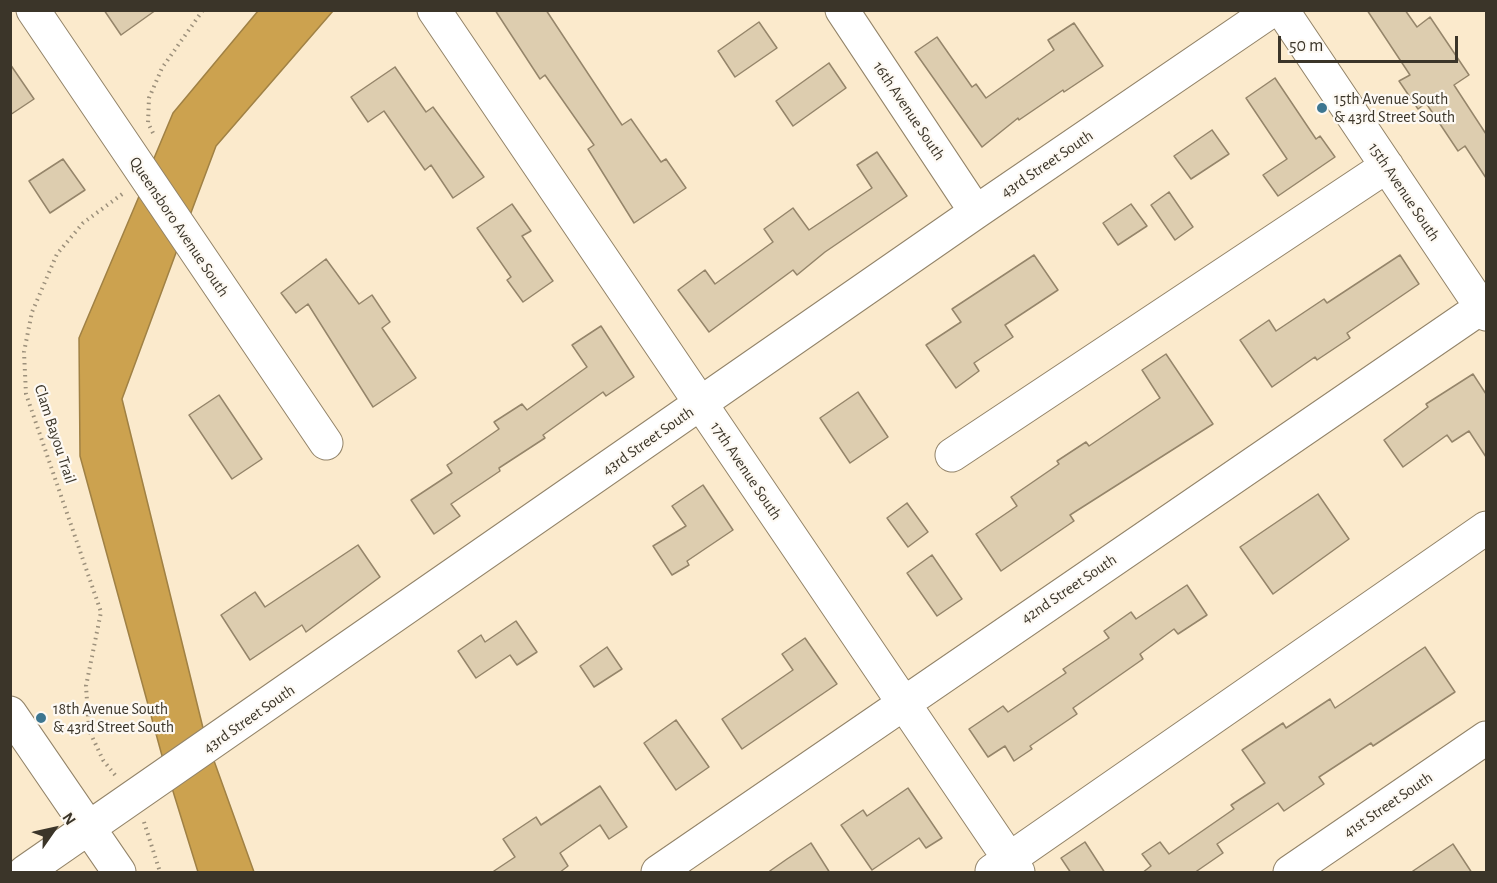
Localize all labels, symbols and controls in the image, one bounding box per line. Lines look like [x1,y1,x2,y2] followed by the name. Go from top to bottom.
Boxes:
[1281,24,1461,62] scale bar
[1289,37,1323,55] text: 50 m
[869,58,949,164] street label: 16th Avenue South
[1334,89,1455,127] place label: 15th Avenue South & 43rd Street South
[1315,101,1329,115] marker: 15th Avenue South & 43rd Street South
[997,126,1097,202] street label: 43rd Street South
[1364,139,1444,245] street label: 15th Avenue South
[125,153,233,301] street label: Queensboro Avenue South
[30,382,80,486] street label: Clam Bayou Trail
[599,402,697,480] street label: 43rd Street South
[706,418,786,524] street label: 17th Avenue South
[1018,550,1120,628] street label: 42nd Street South
[200,680,298,758] street label: 43rd Street South
[53,699,174,737] place label: 18th Avenue South & 43rd Street South
[34,711,48,725] marker: 18th Avenue South & 43rd Street South
[1340,768,1436,842] street label: 41st Street South
[24,799,84,859] north arrow
[59,810,79,828] text: N

